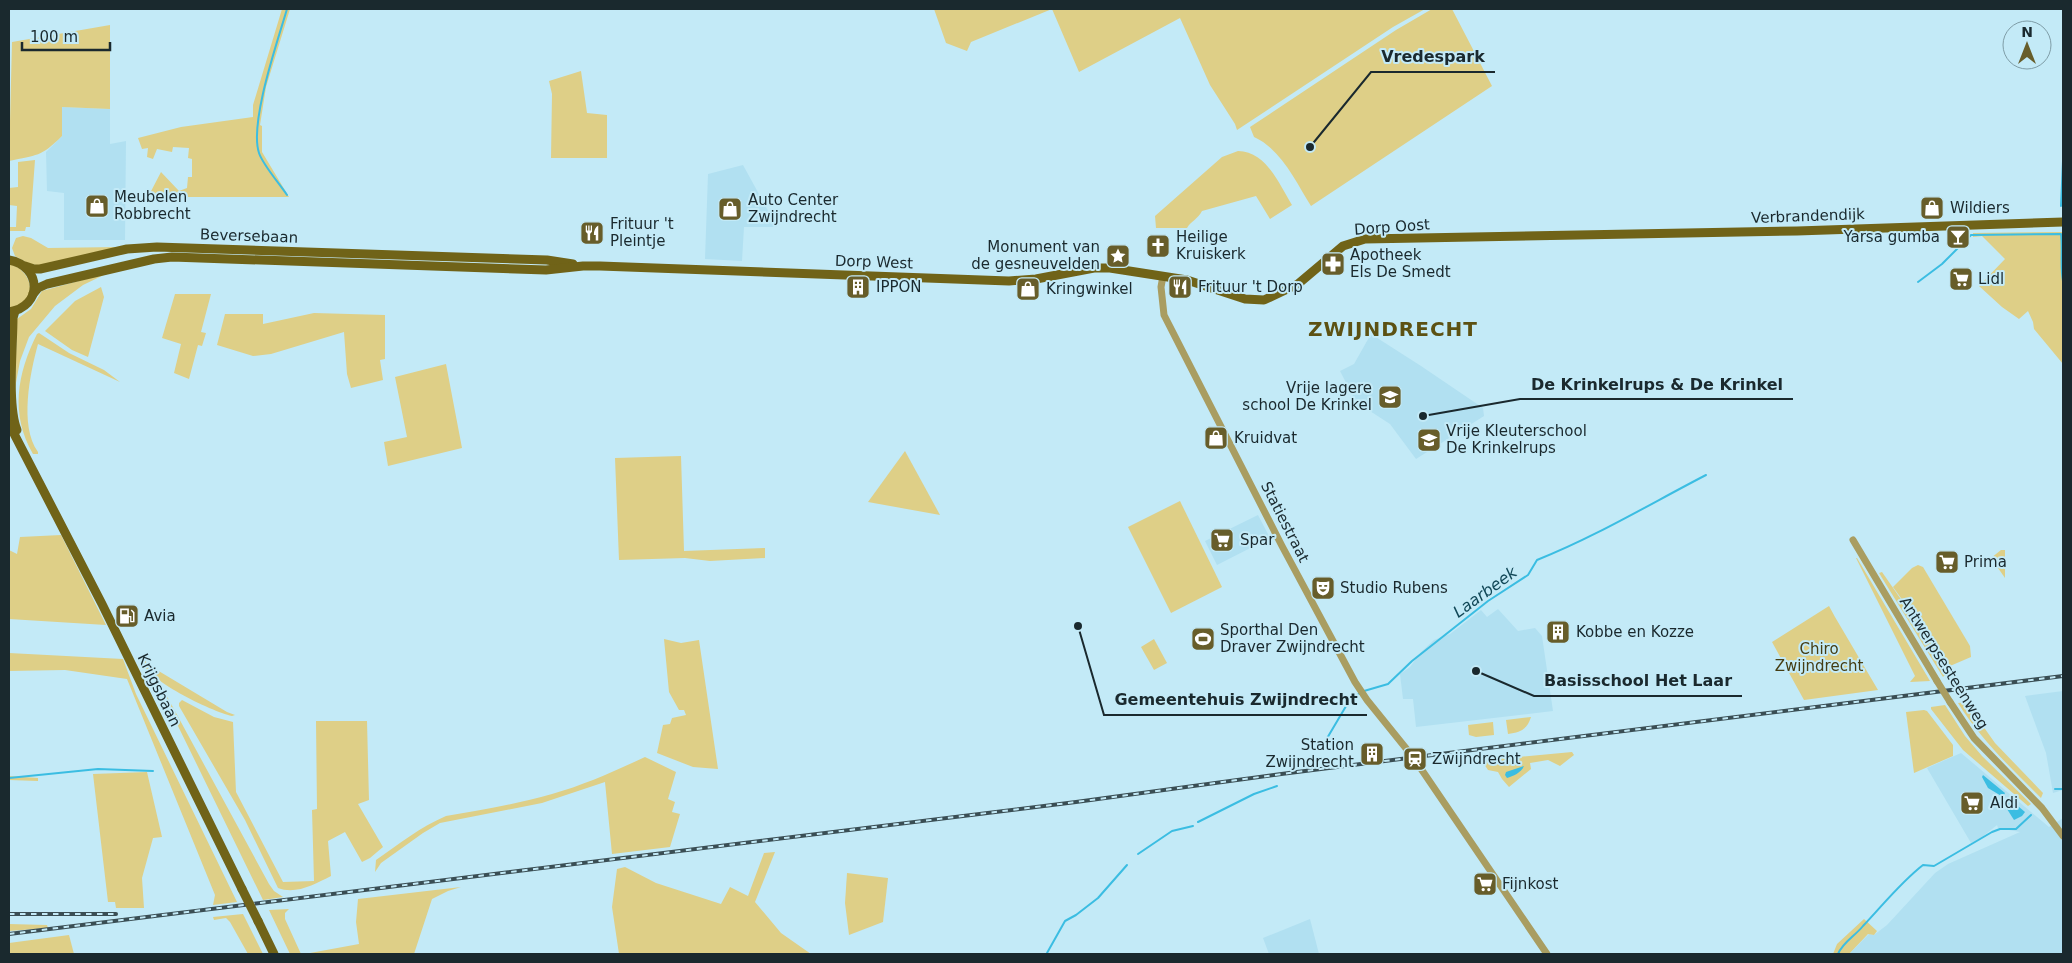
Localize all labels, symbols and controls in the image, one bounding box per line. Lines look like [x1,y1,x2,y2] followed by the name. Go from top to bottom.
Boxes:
[22,20,110,52] scale bar
[2002,20,2052,70] north arrow
[2021,24,2033,40] text: N
[30,28,78,46] text: 100 m
[1371,41,1495,72] callout: Vredespark
[1381,47,1485,66] text: Vredespark
[114,188,191,223] place label: Meubelen Robbrecht
[748,191,839,226] place label: Auto Center Zwijndrecht
[84,193,110,219] shop icon: Meubelen Robbrecht
[1919,195,1945,221] shop icon: Wildiers
[717,196,743,222] shop icon: Auto Center Zwijndrecht
[1950,199,2010,217] place label: Wildiers
[1751,205,1865,227] street label: Verbrandendijk
[610,215,674,250] place label: Frituur 't Pleintje
[1354,215,1431,239] street label: Dorp Oost
[579,220,605,246] restaurant icon: Frituur 't Pleintje
[1945,224,1971,250] bar icon: Yarsa gumba
[200,225,298,247] street label: Beversebaan
[1176,228,1246,263] place label: Heilige Kruiskerk
[1842,228,1940,246] place label: Yarsa gumba
[1145,233,1171,259] church icon: Heilige Kruiskerk
[971,238,1100,273] place label: Monument van de gesneuvelden
[1105,243,1131,269] place icon: Monument van de gesneuvelden
[1350,246,1451,281] place label: Apotheek Els De Smedt
[1320,251,1346,277] pharmacy icon: Apotheek Els De Smedt
[835,252,913,272] street label: Dorp West
[1948,266,1974,292] supermarket icon: Lidl
[1978,270,2004,288] place label: Lidl
[845,274,871,300] building icon: IPPON
[1167,274,1193,300] restaurant icon: Frituur 't Dorp
[1015,276,1041,302] shop icon: Kringwinkel
[876,278,922,296] place label: IPPON
[1198,278,1303,296] place label: Frituur 't Dorp
[1046,280,1133,298] place label: Kringwinkel
[1308,317,1478,341] district label: ZWIJNDRECHT
[1520,368,1793,399] callout: De Krinkelrups & De Krinkel
[1531,375,1783,394] text: De Krinkelrups & De Krinkel
[1242,379,1372,414] place label: Vrije lagere school De Krinkel
[1377,384,1403,410] school or university icon: Vrije lagere school De Krinkel
[1446,422,1587,457] place label: Vrije Kleuterschool De Krinkelrups
[1203,425,1229,451] shop icon: Kruidvat
[1416,427,1442,453] school or university icon: Vrije Kleuterschool De Krinkelrups
[1234,429,1297,447] place label: Kruidvat
[1257,479,1313,565] street label: Statiestraat
[1209,527,1235,553] supermarket icon: Spar
[1240,531,1275,549] place label: Spar
[1934,549,1960,575] supermarket icon: Prima
[1964,553,2007,571] place label: Prima
[1449,562,1521,621] water label: Laarbeek
[1310,575,1336,601] theatre icon: Studio Rubens
[1340,579,1448,597] place label: Studio Rubens
[1896,594,1992,732] street label: Antwerpsesteenweg
[114,603,140,629] fuel station icon: Avia
[144,607,176,625] place label: Avia
[1545,619,1571,645] building icon: Kobbe en Kozze
[1220,621,1365,656] place label: Sporthal Den Draver Zwijndrecht
[1576,623,1694,641] place label: Kobbe en Kozze
[1190,626,1216,652] sports icon: Sporthal Den Draver Zwijndrecht
[1775,640,1863,675] park label: Chiro Zwijndrecht
[134,651,184,729] street label: Krijgsbaan
[1534,665,1742,696] callout: Basisschool Het Laar
[1544,671,1732,690] text: Basisschool Het Laar
[1104,684,1367,715] callout: Gemeentehuis Zwijndrecht
[1114,690,1358,709] text: Gemeentehuis Zwijndrecht
[1265,736,1354,771] place label: Station Zwijndrecht
[1359,741,1385,767] building icon: Station Zwijndrecht
[1402,746,1428,772] station icon: Zwijndrecht
[1432,750,1521,768] place label: Zwijndrecht
[1959,790,1985,816] supermarket icon: Aldi
[1990,794,2018,812] place label: Aldi
[1472,871,1498,897] supermarket icon: Fijnkost
[1502,875,1559,893] place label: Fijnkost

